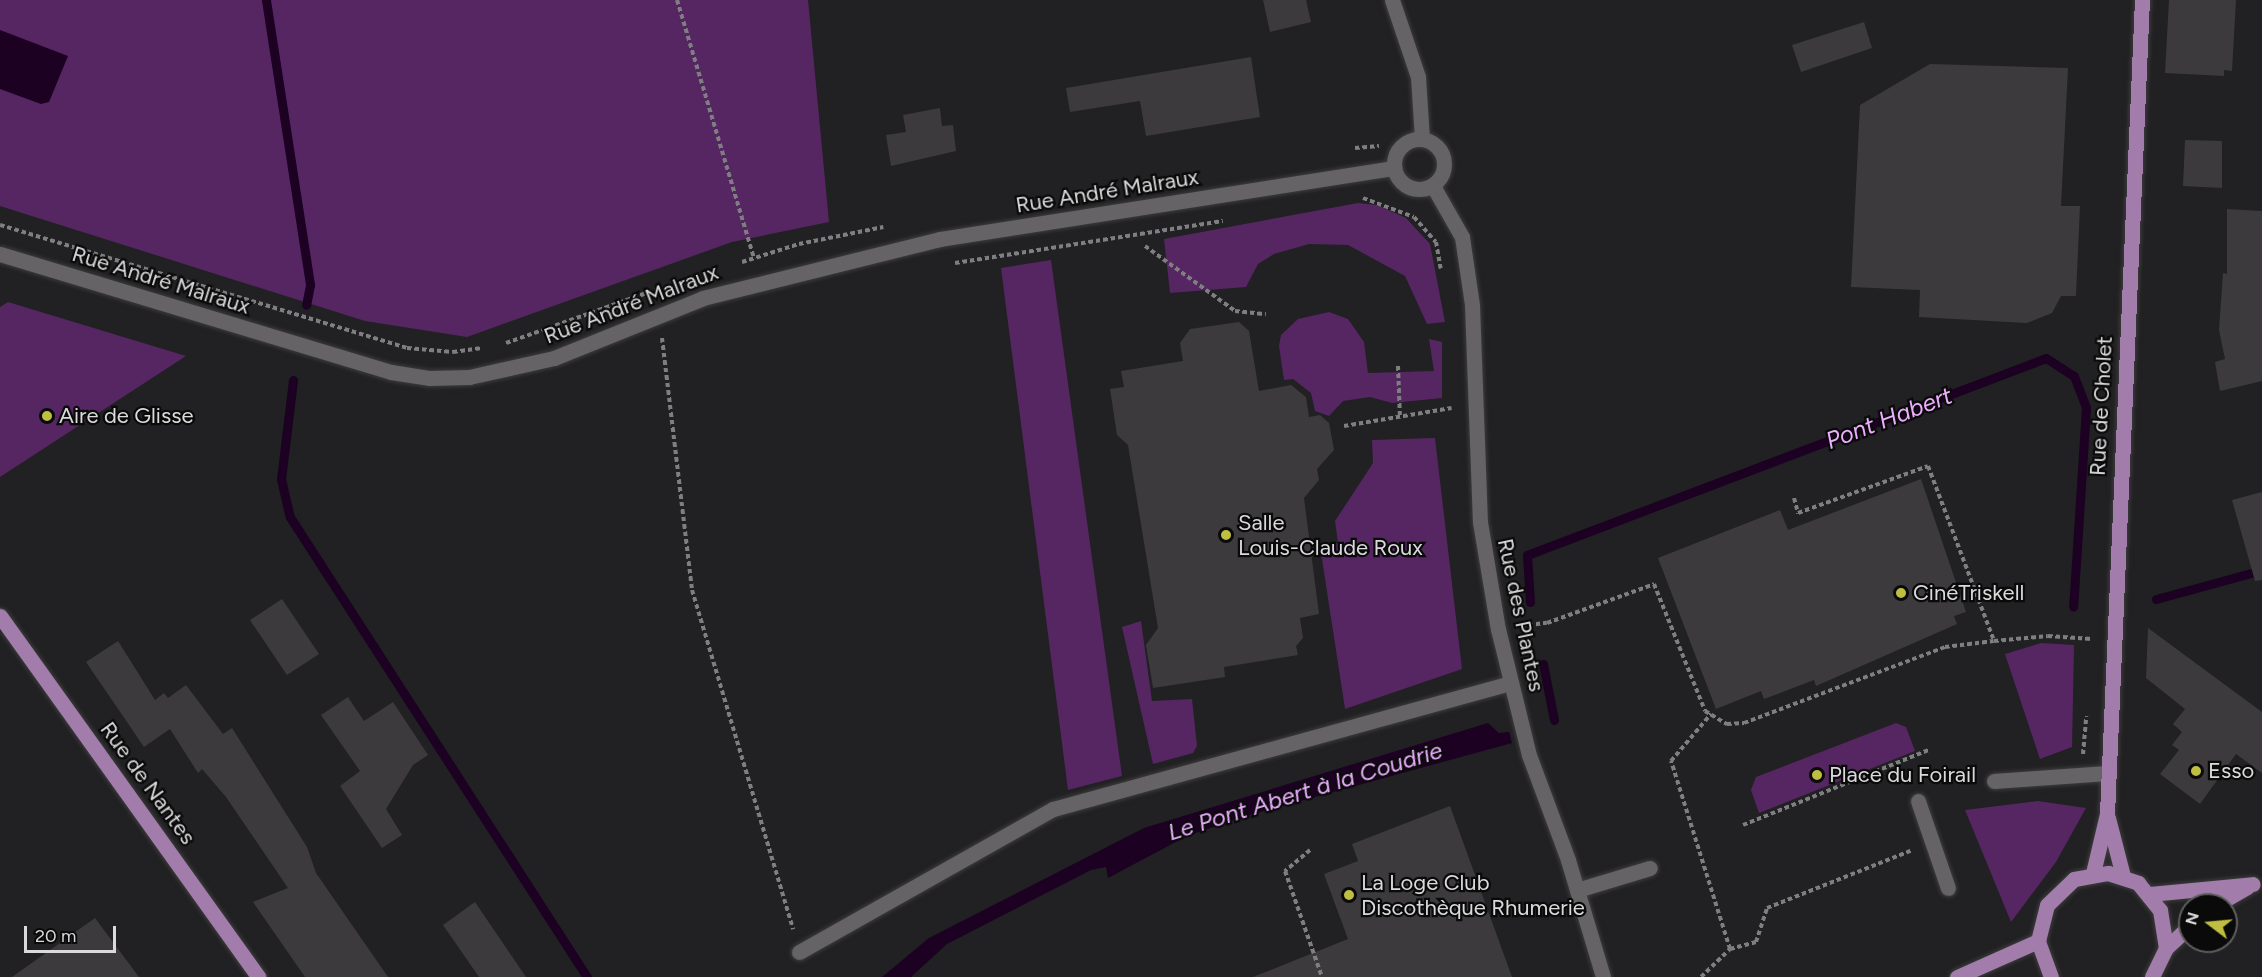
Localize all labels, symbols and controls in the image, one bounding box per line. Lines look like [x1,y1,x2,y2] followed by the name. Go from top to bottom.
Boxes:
[1014,164,1200,218] street label: Rue André Malraux
[69,240,253,320] street label: Rue André Malraux
[540,259,722,349] street label: Rue André Malraux
[2084,335,2118,477] street label: Rue de Cholet
[1822,381,1956,455] water label: Pont Habert
[59,403,193,429] place label: Aire de Glisse
[40,409,54,423] marker: Aire de Glisse
[1238,509,1423,560] place label: Salle Louis-Claude Roux
[1219,528,1233,542] marker: Salle Louis-Claude Roux
[1492,536,1550,694] street label: Rue des Plantes
[1913,580,2024,606] place label: CinéTriskell
[1894,586,1908,600] marker: CinéTriskell
[95,717,201,849] street label: Rue de Nantes
[1164,735,1446,847] water label: Le Pont Abert à la Coudrie
[2208,758,2254,784] place label: Esso
[1829,762,1976,788] place label: Place du Foirail
[2189,764,2203,778] marker: Esso
[1810,768,1824,782] marker: Place du Foirail
[1361,869,1585,920] place label: La Loge Club Discothèque Rhumerie
[1342,888,1356,902] marker: La Loge Club Discothèque Rhumerie
[2178,893,2238,953] north arrow
[2181,910,2203,927] text: N
[27,914,118,952] scale bar
[35,925,76,947] text: 20 m

